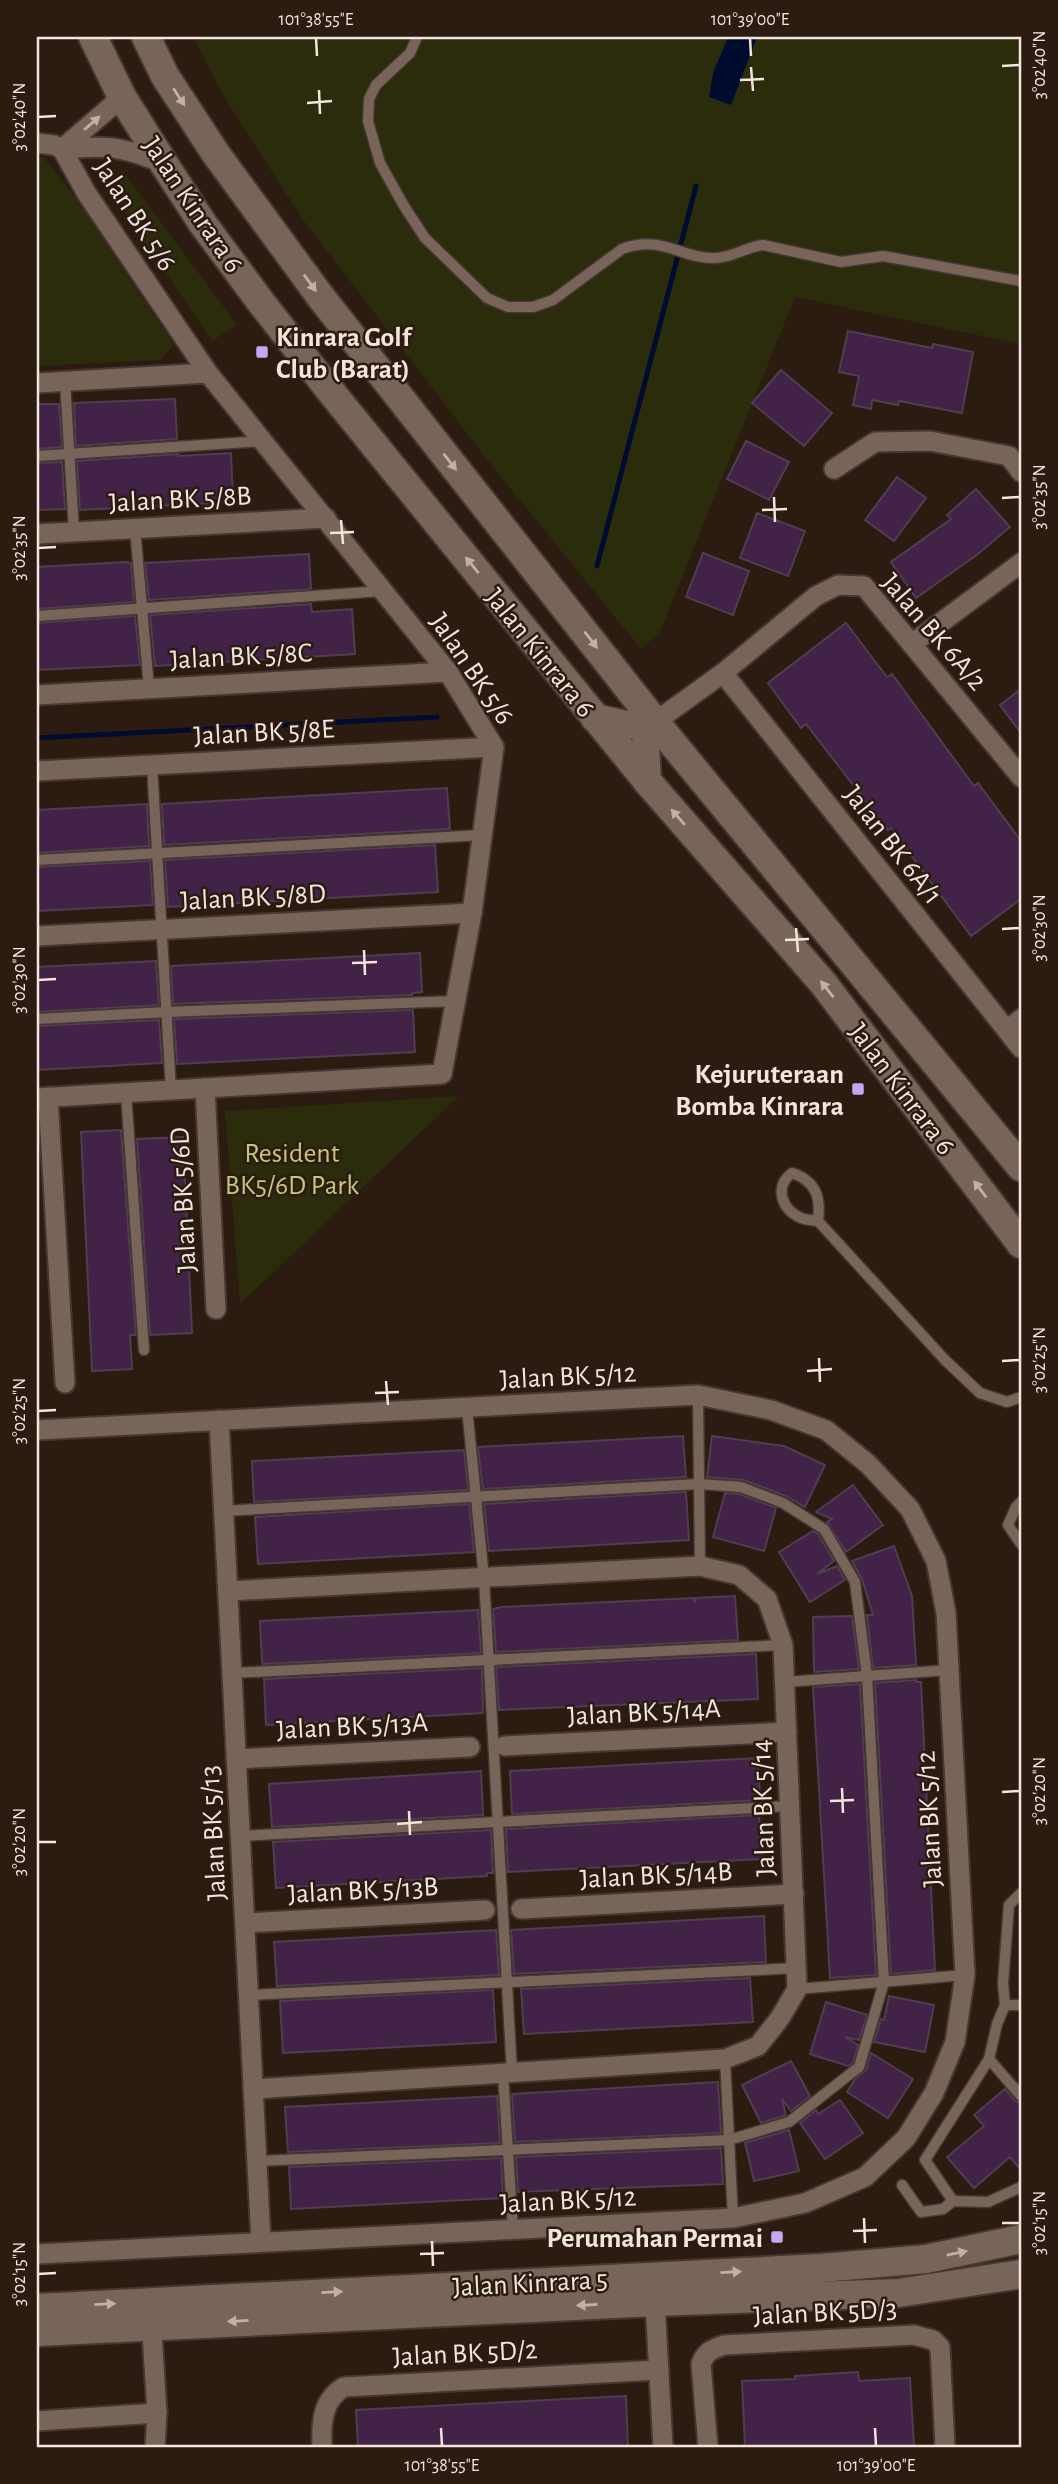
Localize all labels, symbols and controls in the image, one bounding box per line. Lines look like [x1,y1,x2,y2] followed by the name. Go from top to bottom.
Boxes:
[279,11,354,29] text: 101°38'55"E
[711,11,790,29] text: 101°39'00"E
[1031,31,1049,99] text: 3°02'40"N
[11,83,29,151] text: 3°02'40"N
[172,87,185,106] one-way arrow
[84,116,101,131] one-way arrow
[137,132,248,278] street label: Jalan Kinrara 6
[88,154,181,276] street label: Jalan BK 5/6
[302,274,316,292] one-way arrow
[276,324,413,384] place label: Kinrara Golf Club (Barat)
[254,344,270,360] marker: Kinrara Golf Club (Barat)
[442,453,457,470] one-way arrow
[1031,464,1049,530] text: 3°02'35"N
[108,482,252,518] street label: Jalan BK 5/8B
[11,515,29,581] text: 3°02'35"N
[464,557,479,575] one-way arrow
[875,568,992,696] street label: Jalan BK 6A/2
[479,583,600,723] street label: Jalan Kinrara 6
[424,608,519,730] street label: Jalan BK 5/6
[583,631,598,649] one-way arrow
[169,639,313,675] street label: Jalan BK 5/8C
[193,715,335,751] street label: Jalan BK 5/8E
[838,781,947,910] street label: Jalan BK 6A/1
[670,808,686,826] one-way arrow
[180,880,327,916] street label: Jalan BK 5/8D
[1031,894,1049,962] text: 3°02'30"N
[11,946,29,1014] text: 3°02'30"N
[821,980,835,998] one-way arrow
[843,1018,960,1160] street label: Jalan Kinrara 6
[675,1061,844,1121] place label: Kejuruteraan Bomba Kinrara
[850,1081,866,1097] marker: Kejuruteraan Bomba Kinrara
[166,1126,202,1273] street label: Jalan BK 5/6D
[225,1140,359,1200] park label: Resident BK5/6D Park
[972,1181,987,1199] one-way arrow
[1031,1327,1049,1393] text: 3°02'25"N
[499,1359,637,1395] street label: Jalan BK 5/12
[11,1378,29,1444] text: 3°02'25"N
[567,1695,722,1731] street label: Jalan BK 5/14A
[276,1709,429,1745] street label: Jalan BK 5/13A
[748,1739,780,1877] street label: Jalan BK 5/14
[912,1750,948,1888] street label: Jalan BK 5/12
[1031,1757,1049,1825] text: 3°02'20"N
[196,1764,232,1901] street label: Jalan BK 5/13
[11,1808,29,1876] text: 3°02'20"N
[579,1858,733,1894] street label: Jalan BK 5/14B
[287,1873,439,1909] street label: Jalan BK 5/13B
[499,2183,637,2219] street label: Jalan BK 5/12
[1031,2191,1049,2255] text: 3°02'15"N
[547,2225,763,2253] place label: Perumahan Permai
[769,2229,785,2245] marker: Perumahan Permai
[11,2242,29,2306] text: 3°02'15"N
[946,2247,968,2258] one-way arrow
[452,2266,608,2302] street label: Jalan Kinrara 5
[720,2267,742,2278] one-way arrow
[321,2287,343,2298] one-way arrow
[752,2295,898,2331] street label: Jalan BK 5D/3
[94,2299,116,2310] one-way arrow
[576,2299,598,2310] one-way arrow
[226,2316,248,2327] one-way arrow
[392,2336,538,2372] street label: Jalan BK 5D/2
[405,2457,480,2475] text: 101°38'55"E
[837,2457,916,2475] text: 101°39'00"E

